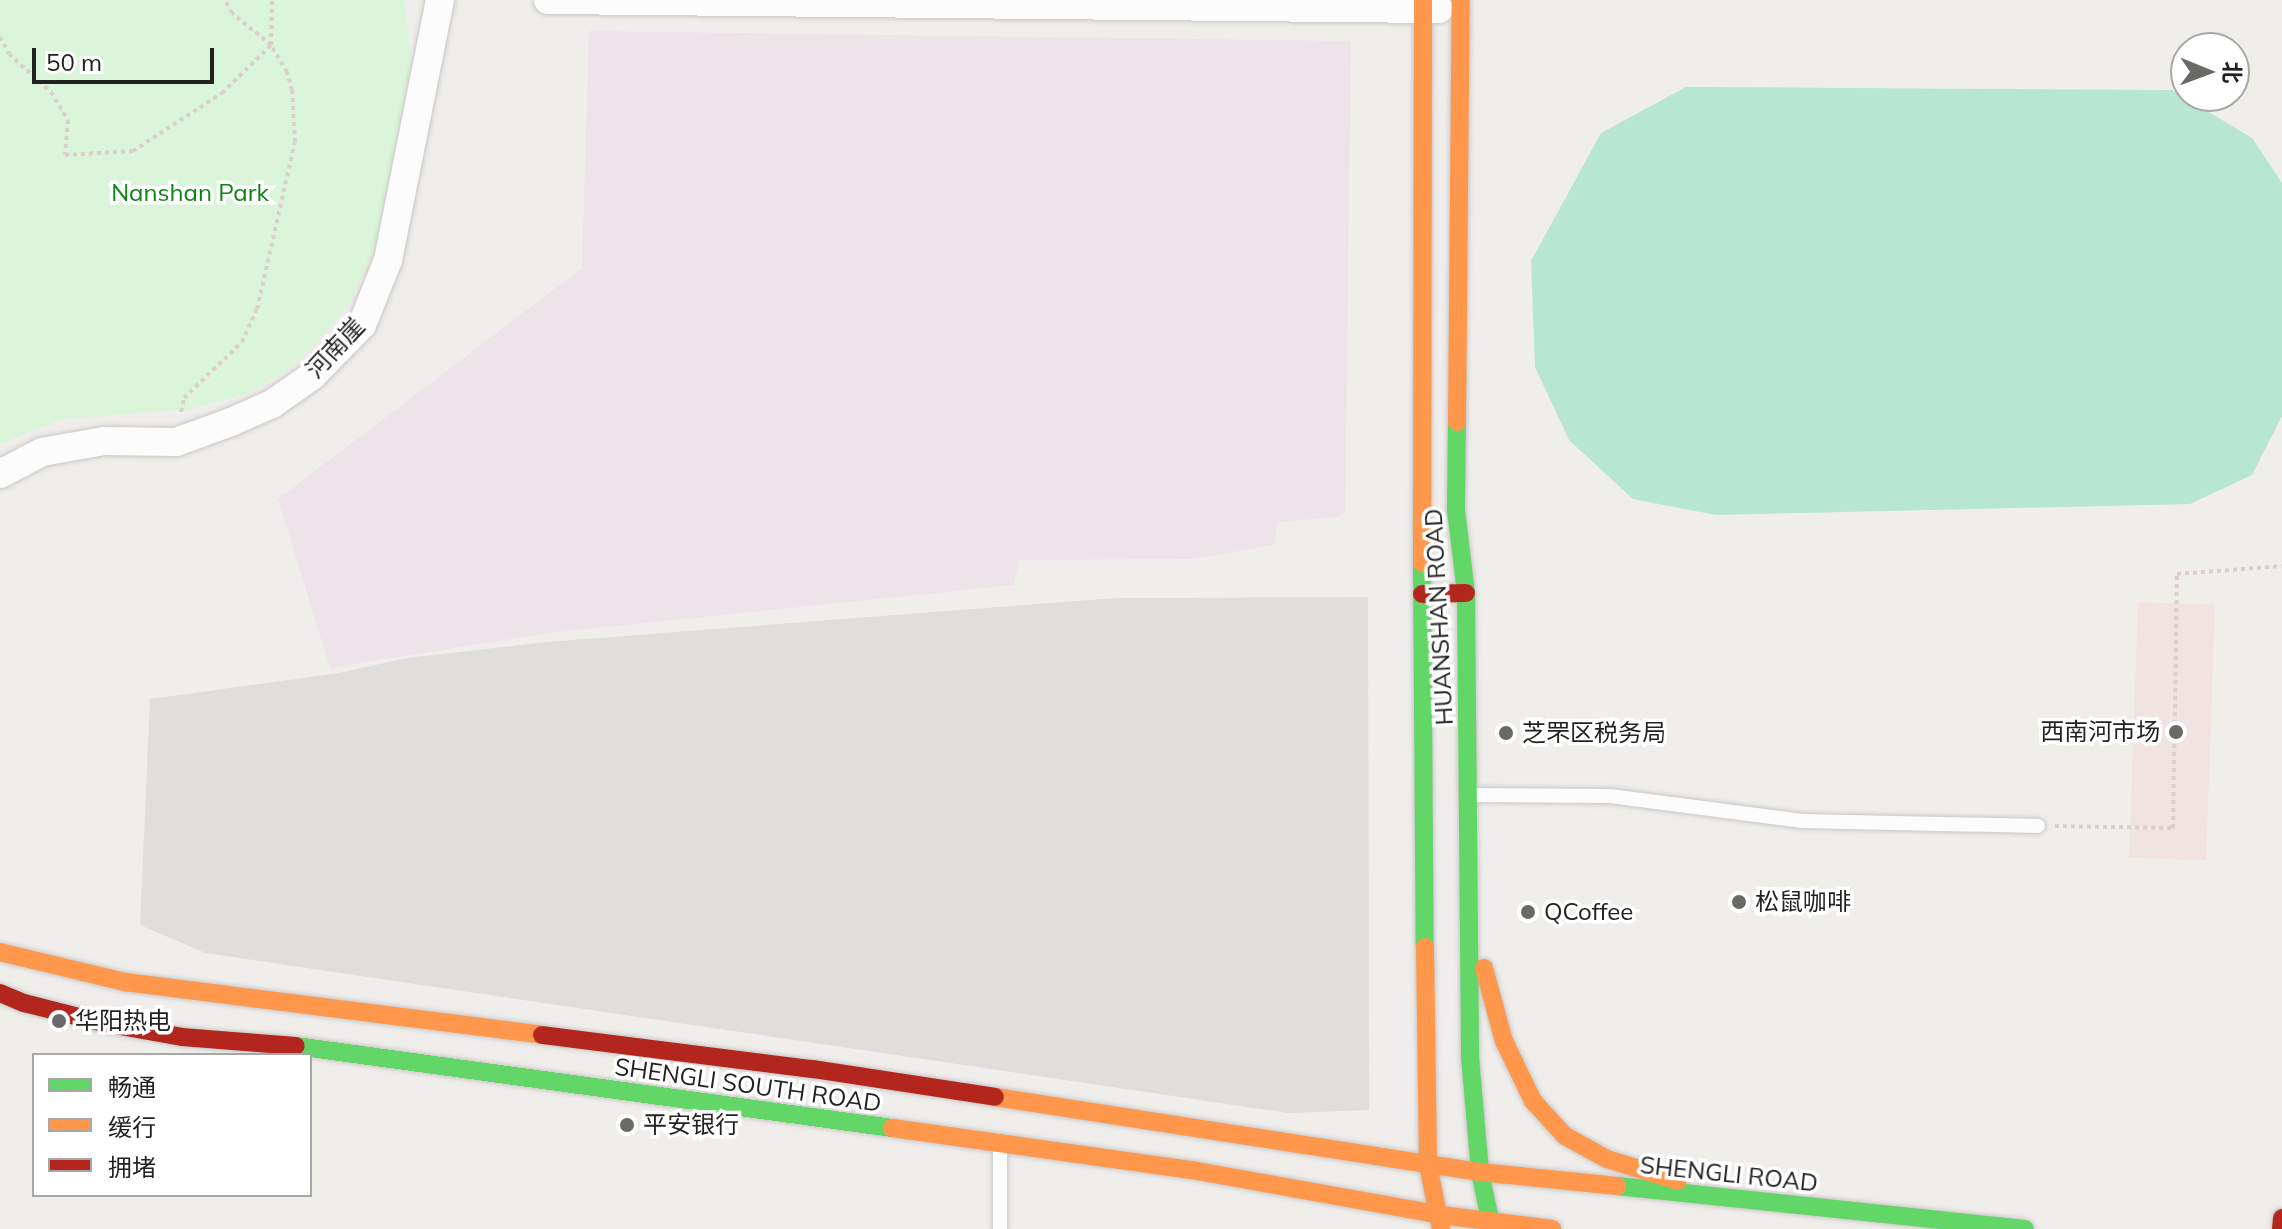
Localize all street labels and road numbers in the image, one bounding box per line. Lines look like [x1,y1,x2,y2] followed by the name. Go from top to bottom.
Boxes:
[300,312,370,384] street label: 河南崖
[1419,508,1459,726] street label: HUANSHAN ROAD
[613,1052,883,1118] street label: SHENGLI SOUTH ROAD
[1639,1150,1819,1198] street label: SHENGLI ROAD

